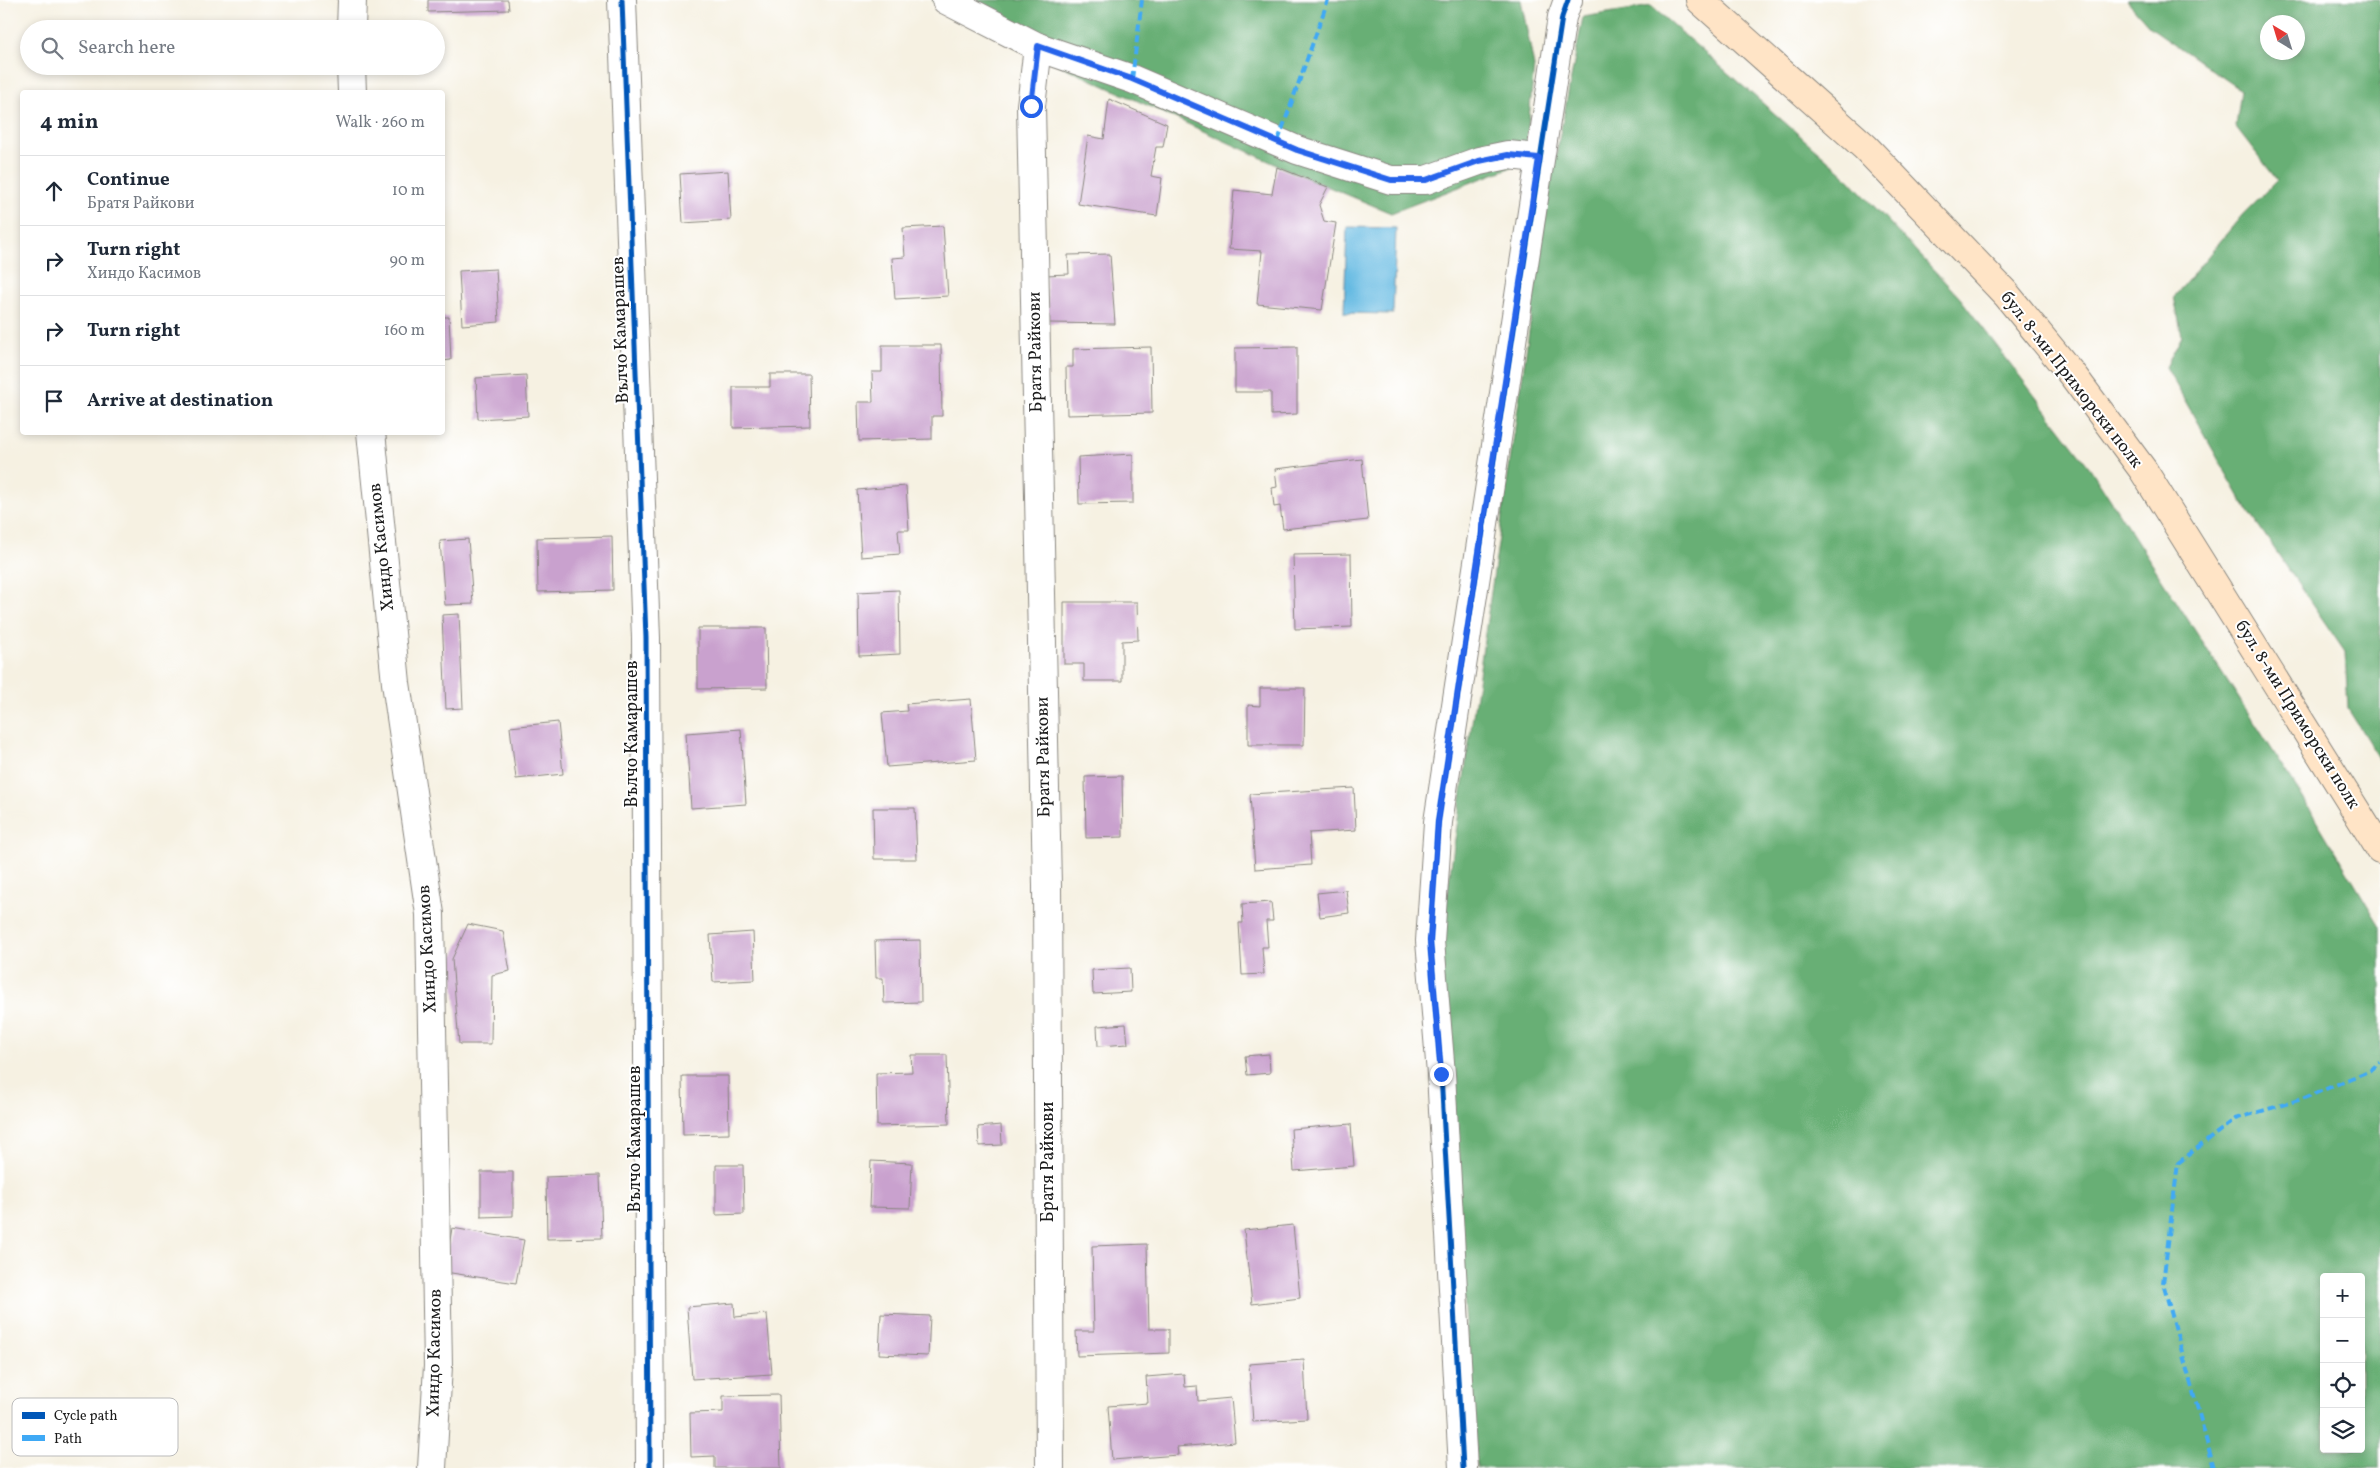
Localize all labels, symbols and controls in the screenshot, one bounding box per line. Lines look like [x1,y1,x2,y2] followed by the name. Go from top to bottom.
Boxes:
[2260,15,2305,60] north arrow
[20,20,445,75] search box
[38,34,66,62] icon: search
[78,35,175,61] text: Search here
[1020,95,1043,118] route start
[40,108,99,137] text: 4 min
[335,112,425,134] text: Walk · 260 m
[87,167,170,193] text: Continue
[40,177,68,205] icon: ahead
[392,180,425,202] text: 10 m
[87,193,195,215] text: Братя Райкови
[87,237,180,263] text: Turn right
[40,247,68,275] icon: right
[389,250,425,272] text: 90 m
[606,256,636,404] street label: Вълчо Камарашев
[87,263,201,285] text: Хиндо Касимов
[1994,286,2148,474] street label: бул. 8-ми Приморски полк
[1022,291,1050,413] street label: Братя Райкови
[40,317,68,345] icon: right
[87,318,180,344] text: Turn right
[384,320,425,342] text: 160 m
[40,387,68,415] icon: arrive
[87,388,273,414] text: Arrive at destination
[363,482,401,612] street label: Хиндо Касимов
[2229,616,2366,815] street label: бул. 8-ми Приморски полк
[620,660,645,808] street label: Вълчо Камарашев
[1030,696,1058,818] street label: Братя Райкови
[412,884,444,1014] street label: Хиндо Касимов
[1430,1063,1453,1086] route end
[623,1065,648,1213] street label: Вълчо Камарашев
[1036,1102,1061,1222] street label: Братя Райкови
[2320,1273,2365,1453] map controls
[2320,1273,2365,1318] button: +
[421,1289,449,1417] street label: Хиндо Касимов
[2320,1318,2365,1363] button: −
[2320,1363,2365,1408] button: locate
[12,1398,178,1456] legend
[54,1407,118,1426] text: Cycle path
[2320,1408,2365,1453] button: layers
[54,1430,82,1449] text: Path

